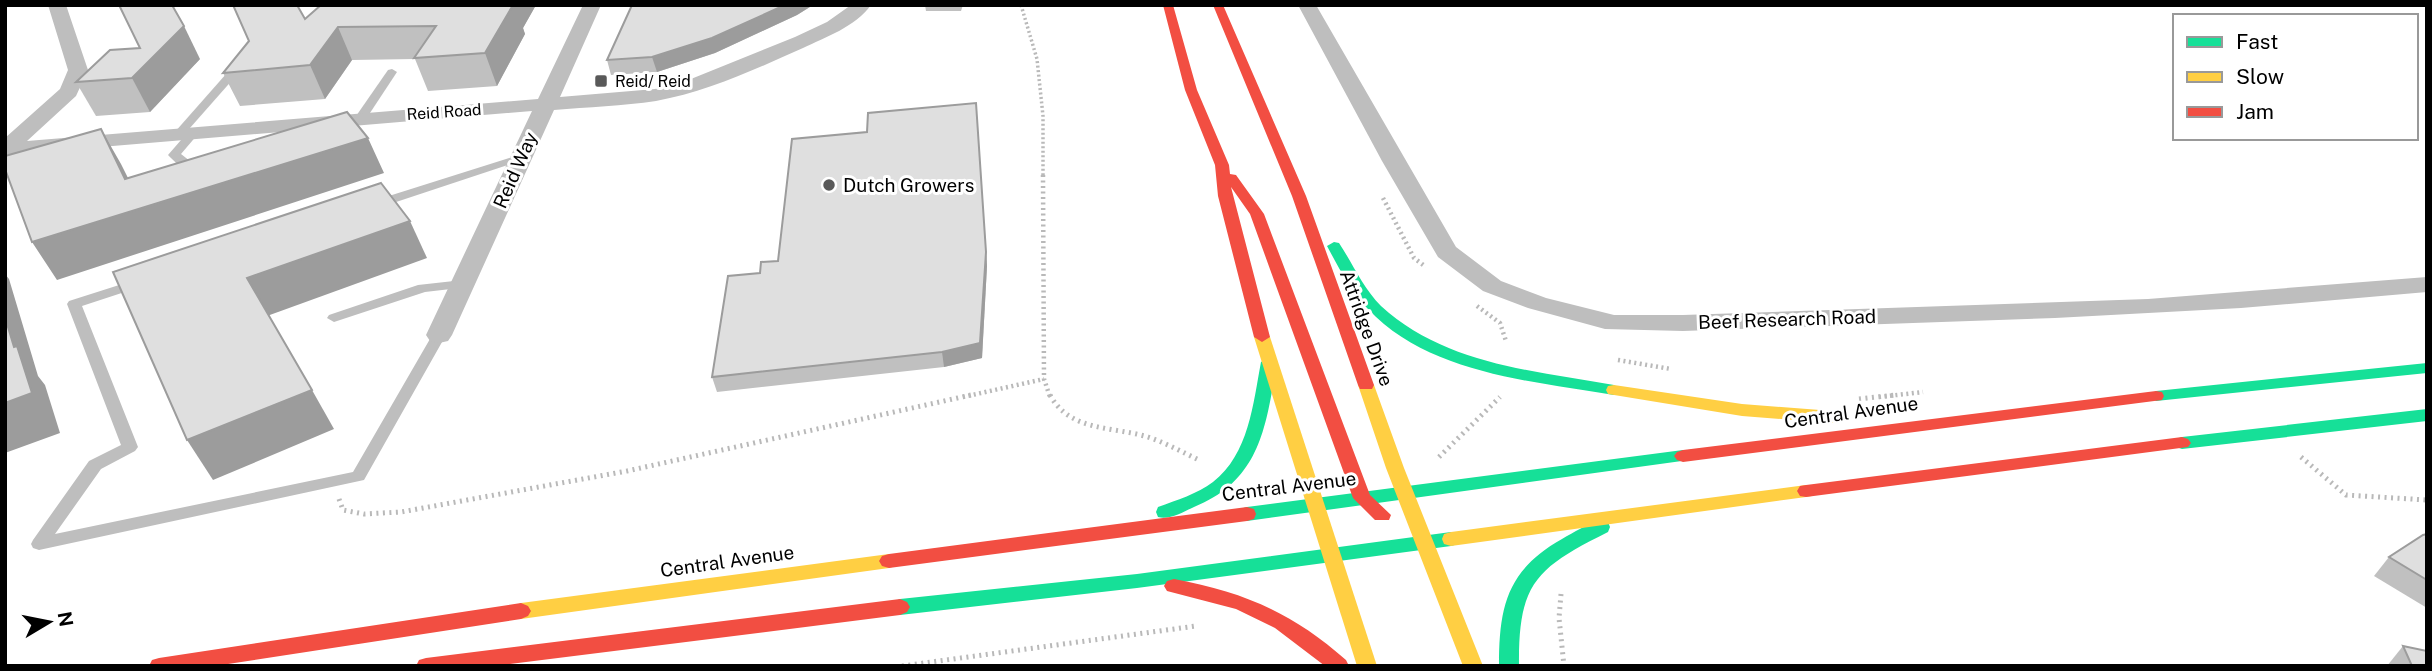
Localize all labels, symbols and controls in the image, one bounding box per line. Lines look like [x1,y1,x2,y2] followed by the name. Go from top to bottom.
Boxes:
[2173,14,2418,140] legend
[2236,29,2278,54] text: Fast
[2236,64,2284,89] text: Slow
[615,72,691,91] place label: Reid/ Reid
[593,73,609,89] marker: Reid/ Reid
[2236,99,2274,124] text: Jam
[406,100,482,124] street label: Reid Road
[488,128,542,212] street label: Reid Way
[843,174,974,196] place label: Dutch Growers
[821,177,837,193] marker: Dutch Growers
[1336,267,1398,389] street label: Attridge Drive
[1698,305,1876,333] street label: Beef Research Road
[1783,392,1919,432] street label: Central Avenue
[1221,467,1357,505] street label: Central Avenue
[659,541,795,581] street label: Central Avenue
[14,587,84,657] north arrow
[54,610,78,628] text: N

